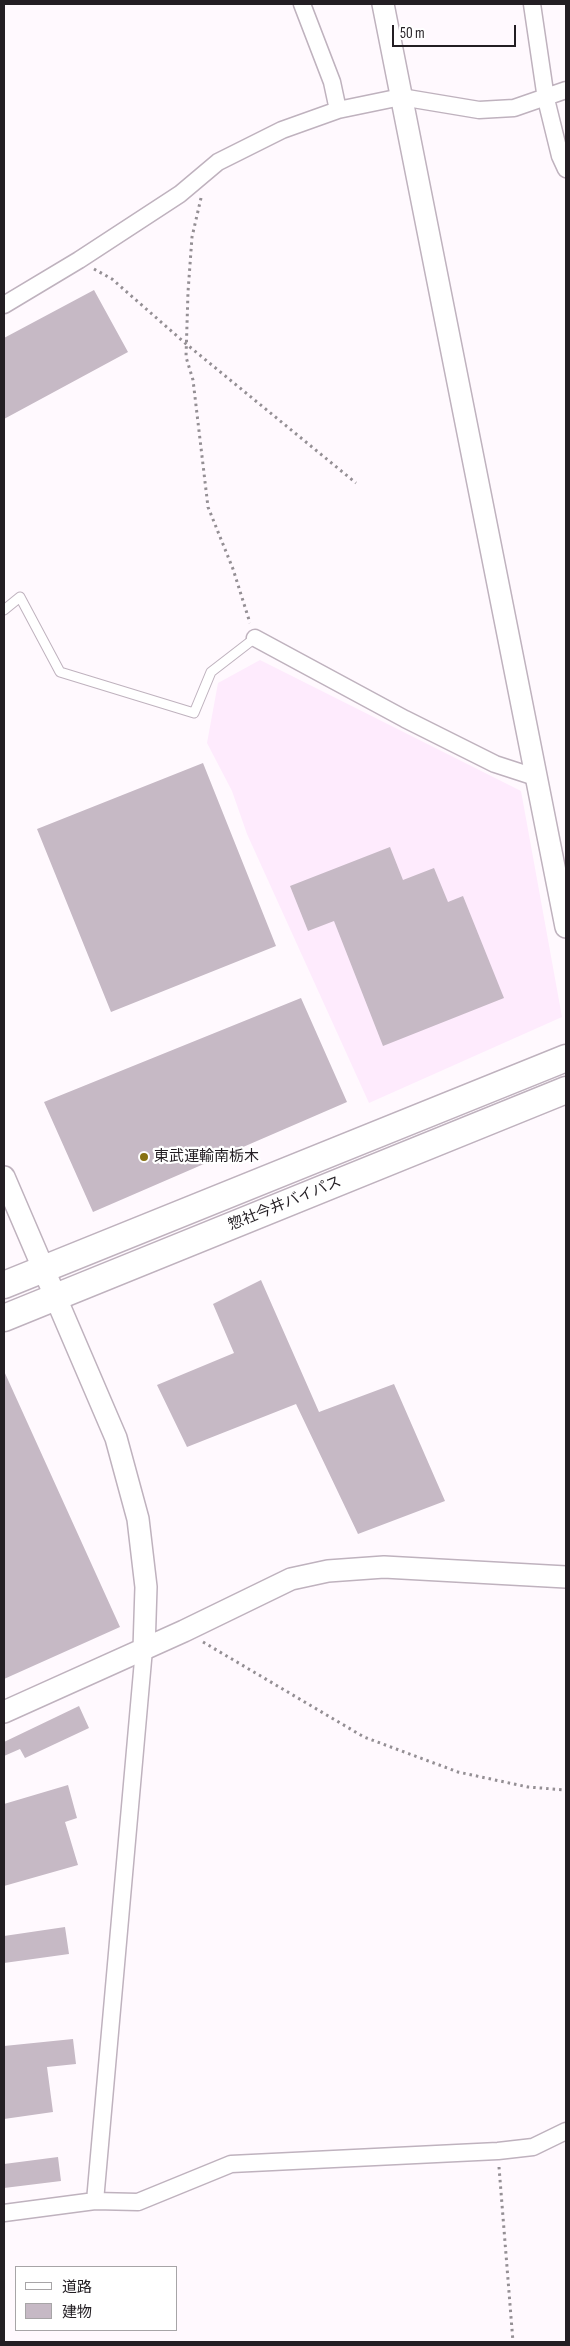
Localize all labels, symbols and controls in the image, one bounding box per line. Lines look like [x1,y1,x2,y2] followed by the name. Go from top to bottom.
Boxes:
[395,15,519,47] scale bar
[400,24,425,43] text: 50 m
[154,1148,259,1166] place label: 東武運輸南栃木
[138,1151,150,1163] marker: 東武運輸南栃木
[226,1173,344,1235] street label: 惣社今井バイパス
[15,2266,178,2331] legend
[62,2278,92,2297] text: 道路
[62,2303,92,2322] text: 建物

